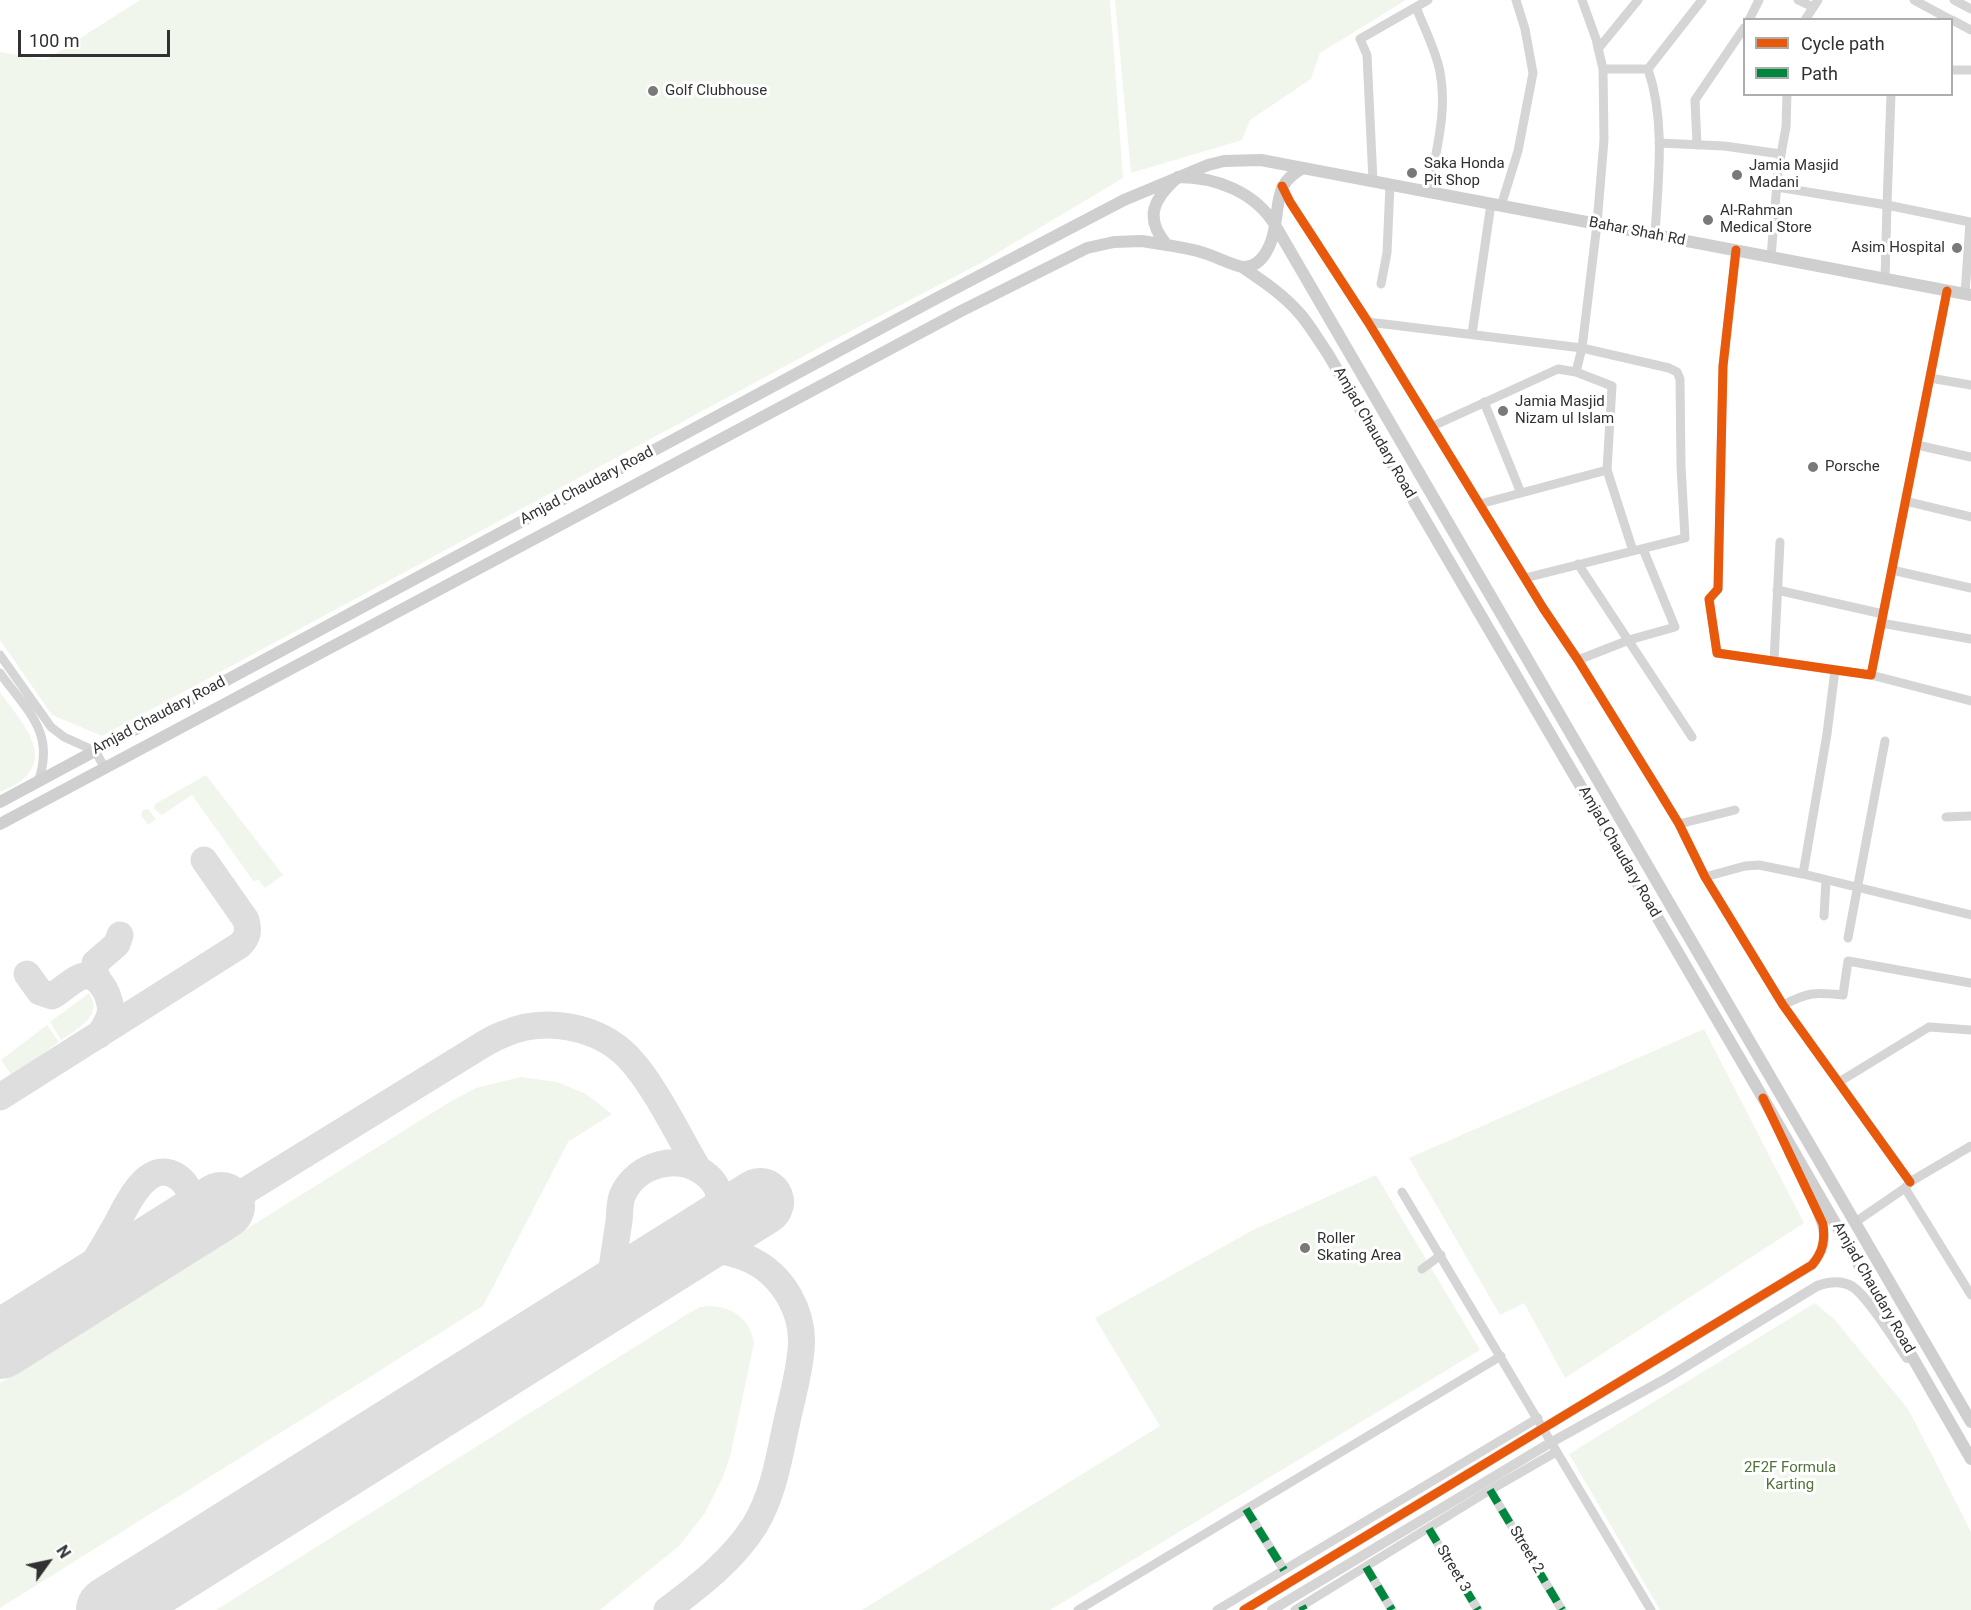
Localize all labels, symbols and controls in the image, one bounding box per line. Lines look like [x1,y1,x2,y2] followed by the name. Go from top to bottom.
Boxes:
[21,18,172,56] scale bar
[1743,18,1953,96] legend
[29,30,80,51] text: 100 m
[1801,33,1885,54] text: Cycle path
[1801,63,1838,84] text: Path
[665,82,767,100] place label: Golf Clubhouse
[646,84,660,98] marker: Golf Clubhouse
[1424,155,1505,190] place label: Saka Honda Pit Shop
[1749,157,1839,192] place label: Jamia Masjid Madani
[1405,166,1419,180] marker: Saka Honda Pit Shop
[1730,168,1744,182] marker: Jamia Masjid Madani
[1720,202,1812,237] place label: Al-Rahman Medical Store
[1701,213,1715,227] marker: Al-Rahman Medical Store
[1587,214,1687,250] street label: Bahar Shah Rd
[1851,239,1945,257] place label: Asim Hospital
[1950,241,1964,255] marker: Asim Hospital
[1329,364,1419,502] street label: Amjad Chaudary Road
[1515,393,1614,428] place label: Jamia Masjid Nizam ul Islam
[1496,404,1510,418] marker: Jamia Masjid Nizam ul Islam
[517,443,657,529] street label: Amjad Chaudary Road
[1825,458,1880,476] place label: Porsche
[1806,460,1820,474] marker: Porsche
[89,673,229,759] street label: Amjad Chaudary Road
[1574,783,1664,921] street label: Amjad Chaudary Road
[1828,1219,1918,1357] street label: Amjad Chaudary Road
[1317,1230,1401,1265] place label: Roller Skating Area
[1298,1241,1312,1255] marker: Roller Skating Area
[1744,1459,1836,1494] park label: 2F2F Formula Karting
[1505,1523,1547,1577] street label: Street 2
[18,1532,78,1592] north arrow
[52,1542,75,1562] text: N
[1432,1542,1474,1596] street label: Street 3

